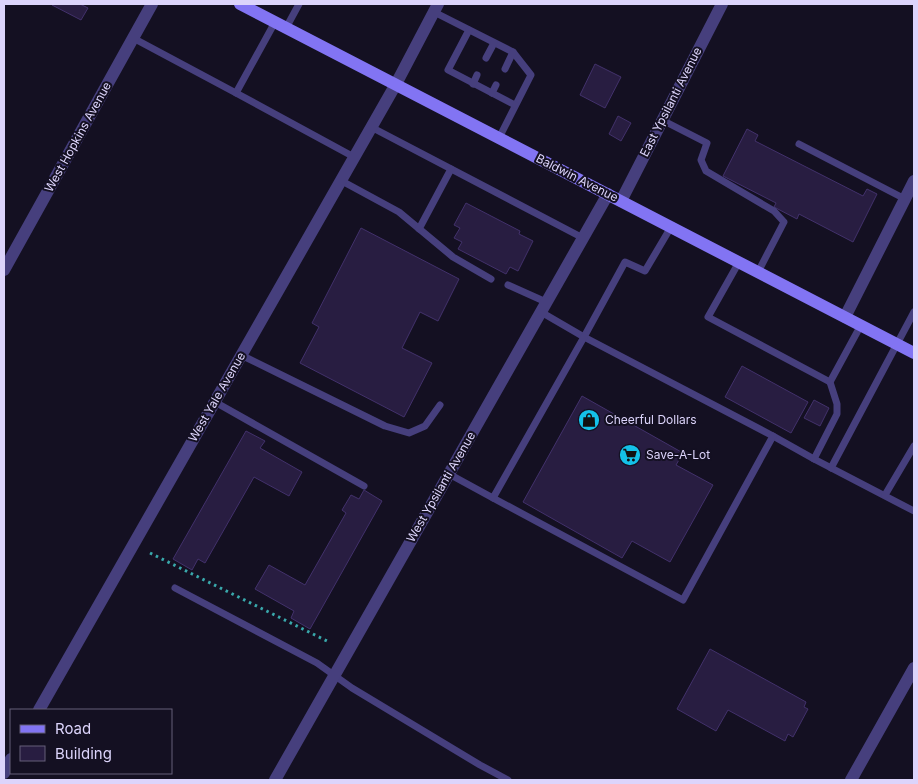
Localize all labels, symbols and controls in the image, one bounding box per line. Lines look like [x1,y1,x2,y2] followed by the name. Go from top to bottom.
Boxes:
[636,44,705,159] street label: East Ypsilanti Avenue
[41,79,114,195] street label: West Hopkins Avenue
[534,150,621,205] street label: Baldwin Avenue
[185,349,248,444] street label: West Yale Avenue
[577,408,601,432] shop icon: Cheerful Dollars
[605,412,697,427] place label: Cheerful Dollars
[403,429,478,545] street label: West Ypsilanti Avenue
[618,443,642,467] supermarket icon: Save-A-Lot
[646,447,710,462] place label: Save-A-Lot
[10,709,172,774] legend
[55,719,91,738] text: Road
[55,744,112,763] text: Building

